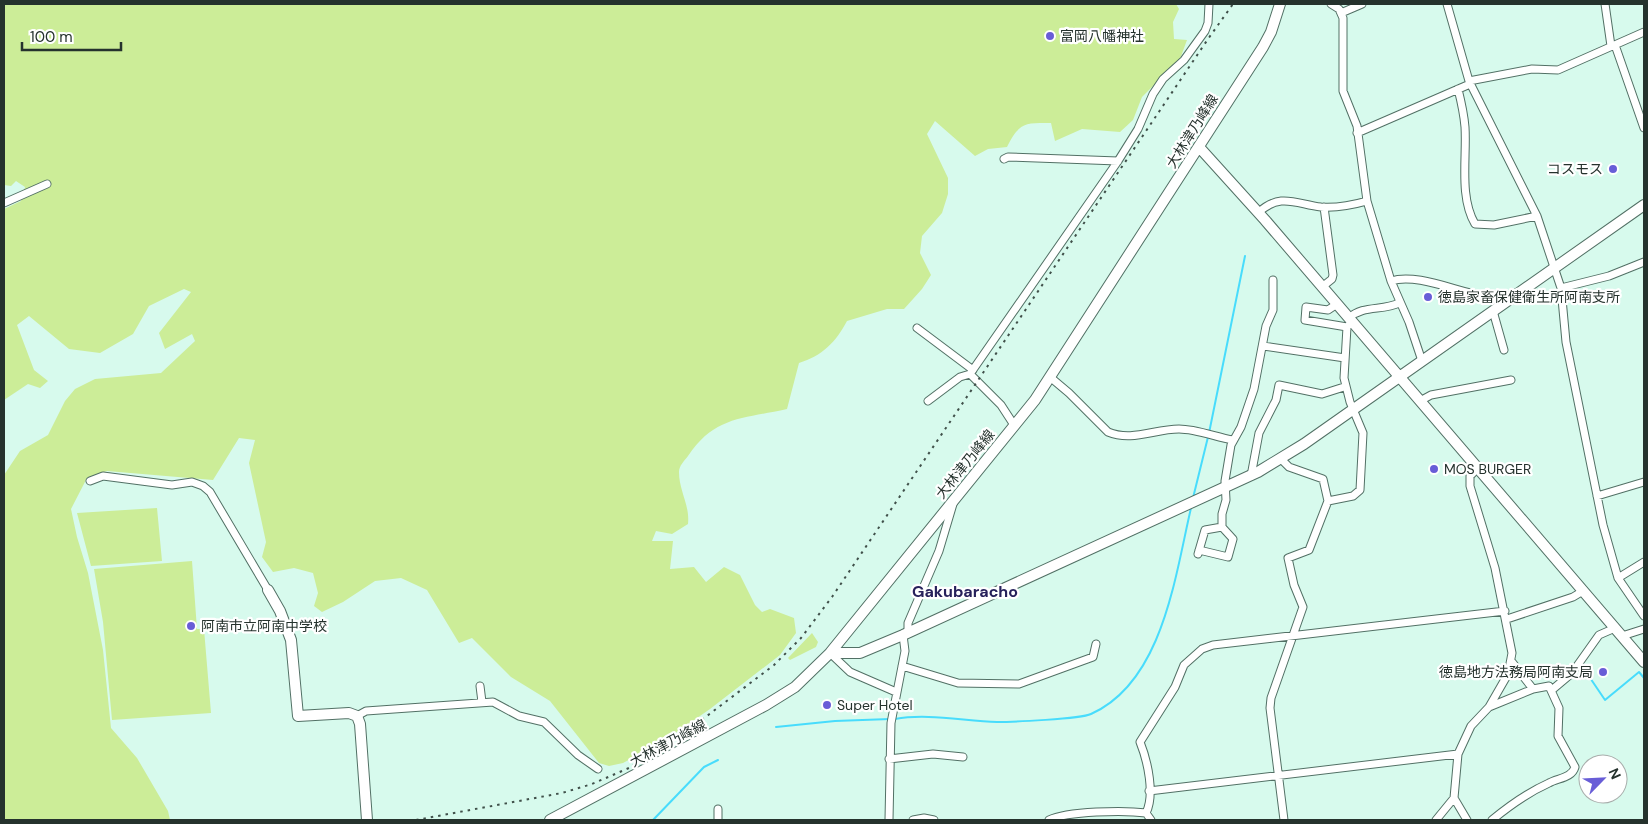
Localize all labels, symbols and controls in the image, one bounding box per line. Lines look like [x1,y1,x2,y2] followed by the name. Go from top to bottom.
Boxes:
[22,20,121,52] scale bar
[30,27,73,47] text: 100 m
[1060,27,1144,45] place label: 富岡八幡神社
[1044,30,1056,42] marker: 富岡八幡神社
[1162,91,1222,171] street label: 大林津乃峰線
[1547,160,1603,178] place label: コスモス
[1607,163,1619,175] marker: コスモス
[1438,288,1620,306] place label: 徳島家畜保健衛生所阿南支所
[1422,291,1434,303] marker: 徳島家畜保健衛生所阿南支所
[932,426,998,502] street label: 大林津乃峰線
[1444,460,1531,478] place label: MOS BURGER
[1428,463,1440,475] marker: MOS BURGER
[912,581,1018,602] district label: Gakubaracho
[201,617,327,635] place label: 阿南市立阿南中学校
[185,620,197,632] marker: 阿南市立阿南中学校
[1439,663,1593,681] place label: 徳島地方法務局阿南支局
[1597,666,1609,678] marker: 徳島地方法務局阿南支局
[837,696,913,714] place label: Super Hotel
[821,699,833,711] marker: Super Hotel
[627,715,709,771] street label: 大林津乃峰線
[1578,754,1628,804] north arrow
[1605,765,1625,782] text: N

